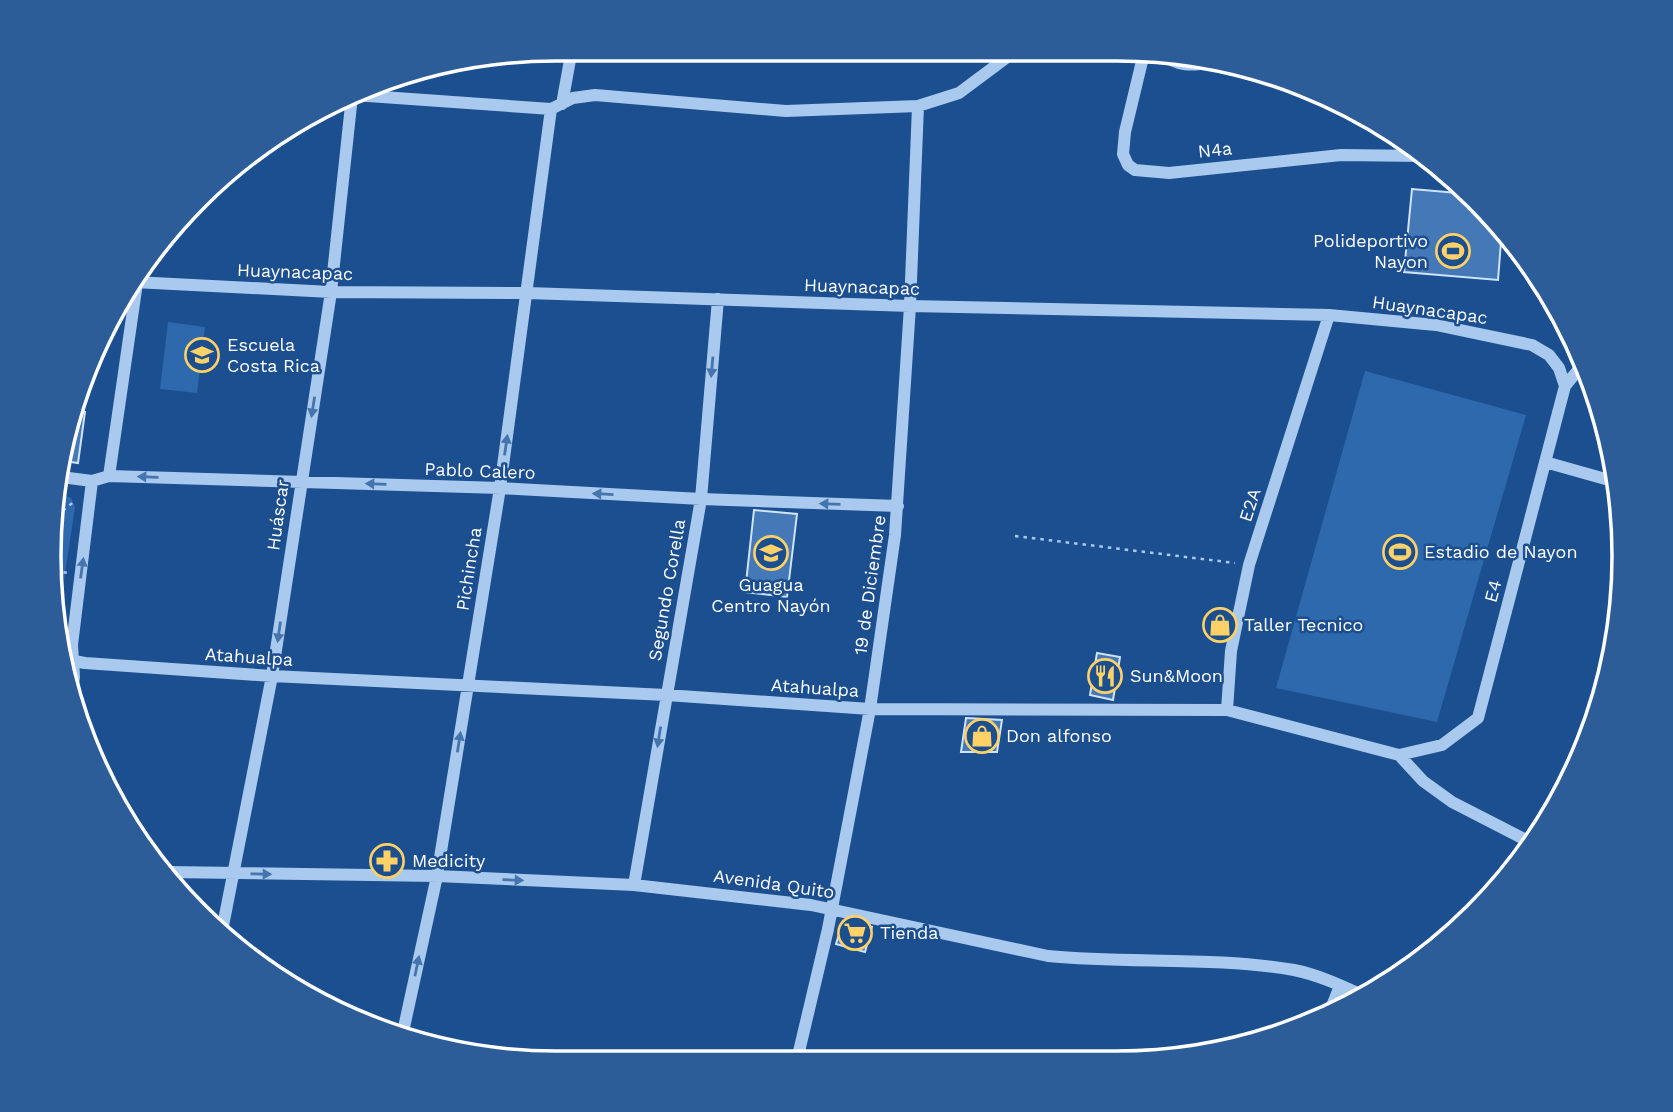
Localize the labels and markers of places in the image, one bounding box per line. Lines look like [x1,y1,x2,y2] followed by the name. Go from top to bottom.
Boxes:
[1313,230,1428,272] place label: Polideportivo Nayon
[1434,232,1472,270] sports icon: Polideportivo Nayon
[227,334,320,376] place label: Escuela Costa Rica
[183,336,221,374] school or university icon: Escuela Costa Rica
[1381,533,1419,571] sports icon: Estadio de Nayon
[752,534,790,572] school or university icon: Guagua Centro Nayón
[1424,541,1578,562] place label: Estadio de Nayon
[711,574,831,616] place label: Guagua Centro Nayón
[1201,606,1239,644] shop icon: Taller Tecnico
[1244,614,1363,635] place label: Taller Tecnico
[1086,657,1124,695] restaurant icon: Sun&Moon
[1130,665,1223,686] place label: Sun&Moon
[963,717,1001,755] shop icon: Don alfonso
[1006,725,1112,746] place label: Don alfonso
[368,842,406,880] pharmacy icon: Medicity
[412,850,486,871] place label: Medicity
[836,914,874,952] supermarket icon: Tienda
[880,922,938,943] place label: Tienda

